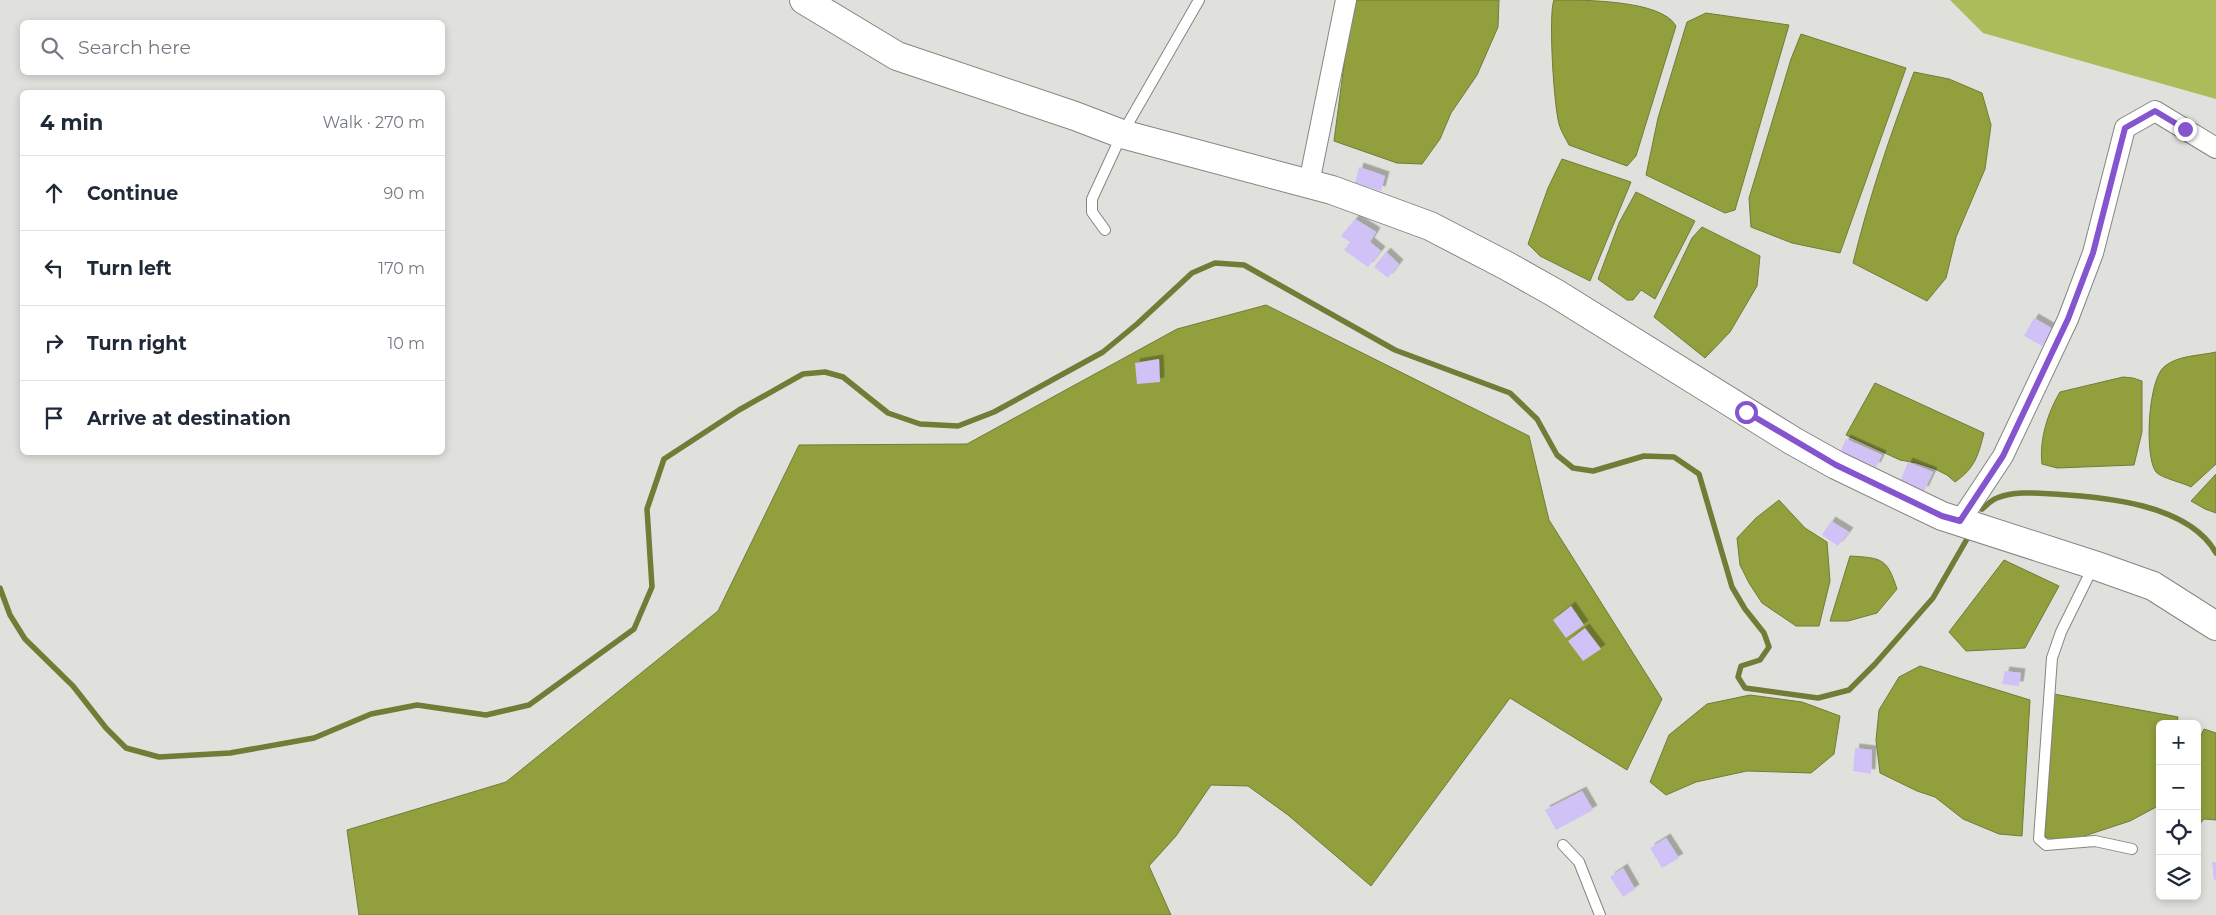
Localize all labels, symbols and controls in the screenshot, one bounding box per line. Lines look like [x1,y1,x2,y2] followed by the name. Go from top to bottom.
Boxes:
[20,20,445,75] search box
[38,34,66,62] icon: search
[78,36,191,59] text: Search here
[40,110,103,135] text: 4 min
[322,113,425,132] text: Walk · 270 m
[2174,118,2197,141] route end
[40,179,68,207] icon: ahead
[87,182,178,205] text: Continue
[383,184,425,203] text: 90 m
[40,254,68,282] icon: left
[87,257,172,280] text: Turn left
[378,259,425,278] text: 170 m
[40,329,68,357] icon: right
[87,332,187,355] text: Turn right
[387,334,425,353] text: 10 m
[1735,401,1758,424] route start
[40,404,68,432] icon: arrive
[87,407,291,430] text: Arrive at destination
[2156,720,2201,900] map controls
[2156,720,2201,765] button: +
[2156,765,2201,810] button: −
[2156,810,2201,855] button: locate
[2156,855,2201,900] button: layers

